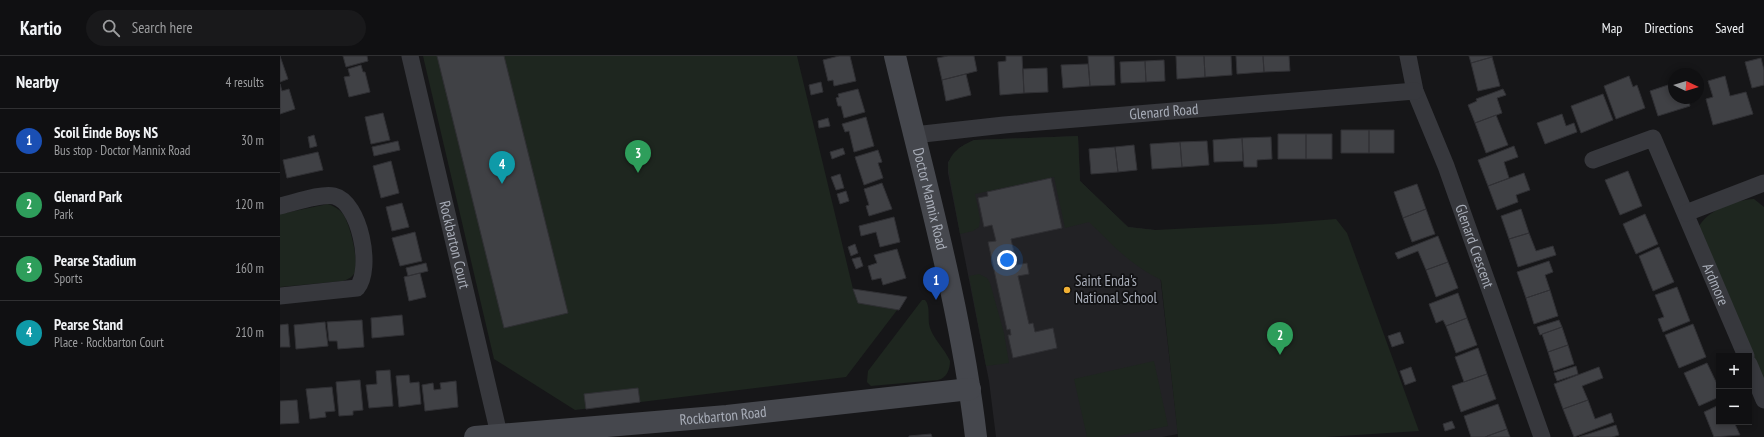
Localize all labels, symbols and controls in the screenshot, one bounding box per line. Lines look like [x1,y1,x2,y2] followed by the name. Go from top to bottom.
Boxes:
[86,10,366,46] search box
[20,16,62,40] text: Kartio
[100,17,122,39] icon: search
[132,18,193,37] text: Search here
[1602,19,1622,37] text: Map
[1644,19,1693,37] text: Directions
[1715,19,1744,37] text: Saved
[1668,68,1704,104] north arrow
[16,71,59,93] text: Nearby
[225,74,264,91] text: 4 results
[1129,99,1199,124] street label: Glenard Road
[54,123,158,142] text: Scoil Éinde Boys NS
[26,132,32,149] text: 1
[241,132,264,149] text: 30 m
[625,140,651,173] pin: 3
[54,142,191,159] text: Bus stop · Doctor Mannix Road
[909,146,952,251] street label: Doctor Mannix Road
[489,151,515,184] pin: 4
[54,187,122,206] text: Glenard Park
[26,196,32,213] text: 2
[235,196,264,213] text: 120 m
[435,199,474,291] street label: Rockbarton Court
[1451,202,1498,291] street label: Glenard Crescent
[54,206,73,223] text: Park
[997,250,1017,270] your location
[54,251,136,270] text: Pearse Stadium
[26,260,32,277] text: 3
[235,260,264,277] text: 160 m
[1698,260,1733,308] street label: Ardmore
[923,267,949,300] pin: 1
[54,270,83,287] text: Sports
[1075,271,1158,307] place label: Saint Enda's National School
[1062,285,1072,295] marker: Saint Enda's National School
[54,315,123,334] text: Pearse Stand
[1267,322,1293,355] pin: 2
[26,324,32,341] text: 4
[235,324,264,341] text: 210 m
[54,334,164,351] text: Place · Rockbarton Court
[1716,353,1752,425] map controls
[1716,353,1752,389] button: +
[1716,389,1752,425] button: −
[679,402,767,429] street label: Rockbarton Road

